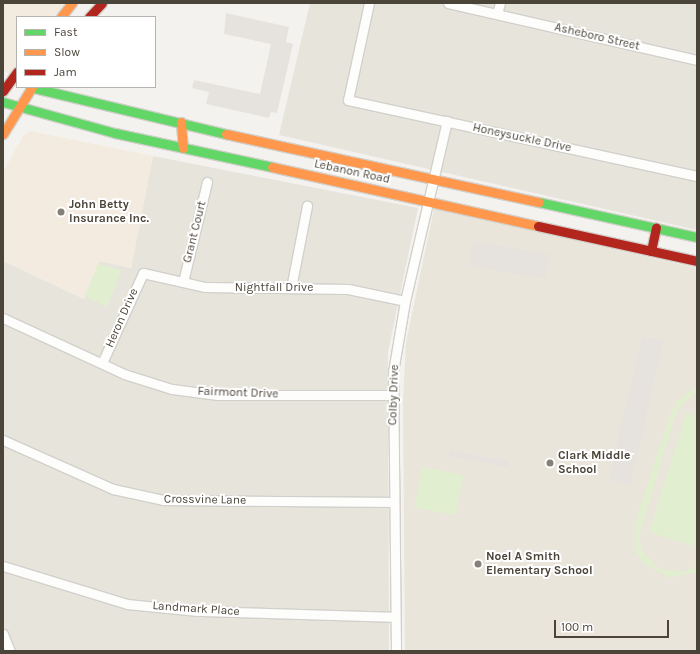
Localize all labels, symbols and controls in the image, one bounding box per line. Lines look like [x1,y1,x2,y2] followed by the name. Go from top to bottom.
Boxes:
[16,16,156,88] legend
[553,20,641,54] street label: Asheboro Street
[54,25,77,39] text: Fast
[54,45,80,59] text: Slow
[54,65,77,79] text: Jam
[471,121,573,155] street label: Honeysuckle Drive
[313,157,391,187] street label: Lebanon Road
[69,198,149,226] place label: John Betty Insurance Inc.
[180,200,210,264] street label: Grant Court
[56,207,66,217] marker: John Betty Insurance Inc.
[235,281,313,295] street label: Nightfall Drive
[103,286,141,350] street label: Heron Drive
[386,364,402,426] street label: Colby Drive
[197,384,279,402] street label: Fairmont Drive
[558,449,630,477] place label: Clark Middle School
[545,458,555,468] marker: Clark Middle School
[164,492,246,508] street label: Crossvine Lane
[486,550,593,578] place label: Noel A Smith Elementary School
[473,559,483,569] marker: Noel A Smith Elementary School
[152,599,240,619] street label: Landmark Place
[556,612,671,638] scale bar
[561,620,593,634] text: 100 m

